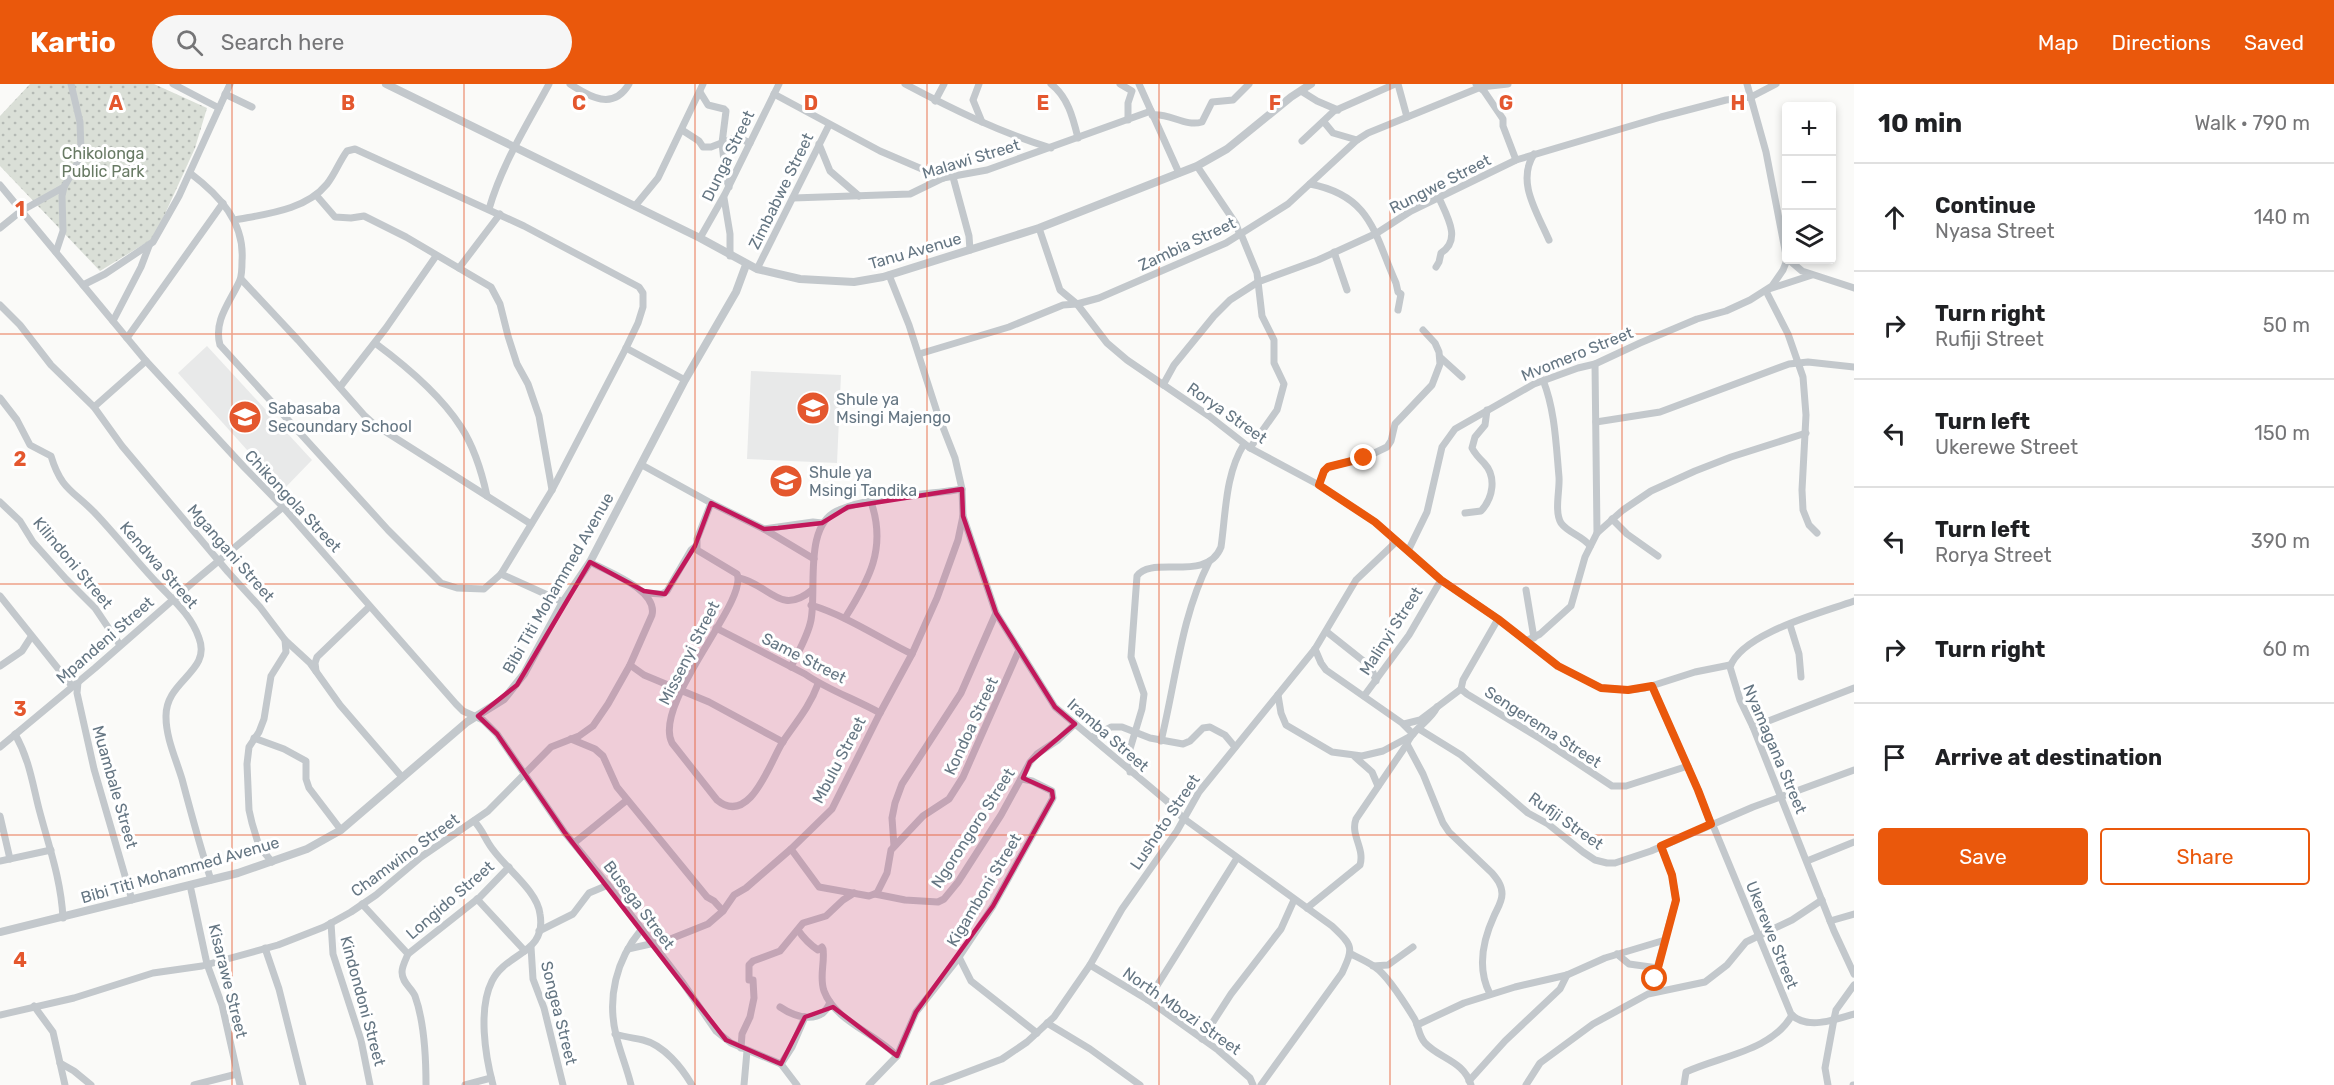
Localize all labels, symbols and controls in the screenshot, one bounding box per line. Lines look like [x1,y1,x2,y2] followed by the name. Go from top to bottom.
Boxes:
[152,15,572,69] search box
[30,26,116,59] text: Kartio
[173,26,206,59] icon: search
[221,29,344,56] text: Search here
[2038,30,2079,55] text: Map
[2112,30,2211,55] text: Directions
[2244,30,2304,55] text: Saved
[109,91,124,115] text: A
[341,91,355,115] text: B
[572,91,586,115] text: C
[804,91,818,115] text: D
[1037,91,1049,115] text: E
[1269,91,1281,115] text: F
[1499,91,1513,115] text: G
[1731,91,1745,115] text: H
[1782,102,1836,264] map controls
[1782,102,1836,156] button: +
[698,107,758,205] street label: Dunga Street
[1878,108,1962,139] text: 10 min
[2194,111,2310,135] text: Walk · 790 m
[745,130,817,252] street label: Zimbabwe Street
[920,135,1022,183] street label: Malawi Street
[61,144,145,181] park label: Chikolonga Public Park
[1386,150,1494,218] street label: Rungwe Street
[1782,156,1836,210] button: −
[1935,192,2036,219] text: Continue
[15,197,25,221] text: 1
[1878,201,1911,234] icon: ahead
[2254,205,2310,229] text: 140 m
[1782,210,1836,264] button: layers
[1135,213,1239,275] street label: Zambia Street
[1935,219,2055,243] text: Nyasa Street
[866,229,964,273] street label: Tanu Avenue
[1935,300,2045,327] text: Turn right
[1878,309,1911,342] icon: right
[2263,313,2310,337] text: 50 m
[1518,323,1636,385] street label: Mvomero Street
[1935,327,2044,351] text: Rufiji Street
[1183,378,1271,448] street label: Rorya Street
[795,390,831,426] school or university icon: Shule ya Msingi Majengo
[836,390,951,427] place label: Shule ya Msingi Majengo
[227,399,263,435] school or university icon: Sabasaba Secoundary School
[268,399,412,436] place label: Sabasaba Secoundary School
[1935,408,2030,435] text: Turn left
[1878,417,1911,450] icon: left
[2254,421,2310,445] text: 150 m
[1935,435,2078,459] text: Ukerewe Street
[1350,444,1376,470] route end
[241,446,345,556] street label: Chikongola Street
[14,447,27,471] text: 2
[768,463,804,499] school or university icon: Shule ya Msingi Tandika
[809,463,917,500] place label: Shule ya Msingi Tandika
[498,489,618,677] street label: Bibi Titi Mohammed Avenue
[184,500,278,606] street label: Mgangani Street
[29,513,117,613] street label: Kilindoni Street
[1935,516,2030,543] text: Turn left
[116,518,202,612] street label: Kendwa Street
[1878,525,1911,558] icon: left
[2251,529,2310,553] text: 390 m
[1935,543,2051,567] text: Rorya Street
[1355,583,1427,679] street label: Malinyi Street
[52,592,158,688] street label: Mpandeni Street
[655,598,723,708] street label: Missenyi Street
[759,629,849,687] street label: Same Street
[1878,633,1911,666] icon: right
[1935,636,2045,663] text: Turn right
[2263,637,2310,661] text: 60 m
[940,674,1002,778] street label: Kondoa Street
[1739,681,1811,817] street label: Nyamagana Street
[1481,682,1605,772] street label: Sengerema Street
[1063,694,1153,776] street label: Iramba Street
[13,697,27,721] text: 3
[808,713,870,807] street label: Mbulu Street
[88,723,142,851] street label: Muambale Street
[1878,741,1911,774] icon: arrive
[1935,744,2162,771] text: Arrive at destination
[927,765,1019,891] street label: Ngorongoro Street
[1126,771,1204,873] street label: Lushoto Street
[1525,788,1607,854] street label: Rufiji Street
[347,809,463,901] street label: Chamwino Street
[1878,828,2088,885] button: Save
[2100,828,2310,885] button: Share
[943,830,1025,950] street label: Kigamboni Street
[79,833,281,907] street label: Bibi Titi Mohammed Avenue
[402,857,498,943] street label: Longido Street
[600,857,678,953] street label: Busega Street
[1742,878,1802,992] street label: Ukerewe Street
[205,922,251,1040] street label: Kisarawe Street
[336,934,390,1068] street label: Kindondoni Street
[13,948,27,972] text: 4
[537,959,581,1067] street label: Songea Street
[1119,963,1245,1059] street label: North Mbozi Street
[1641,965,1667,991] route start

